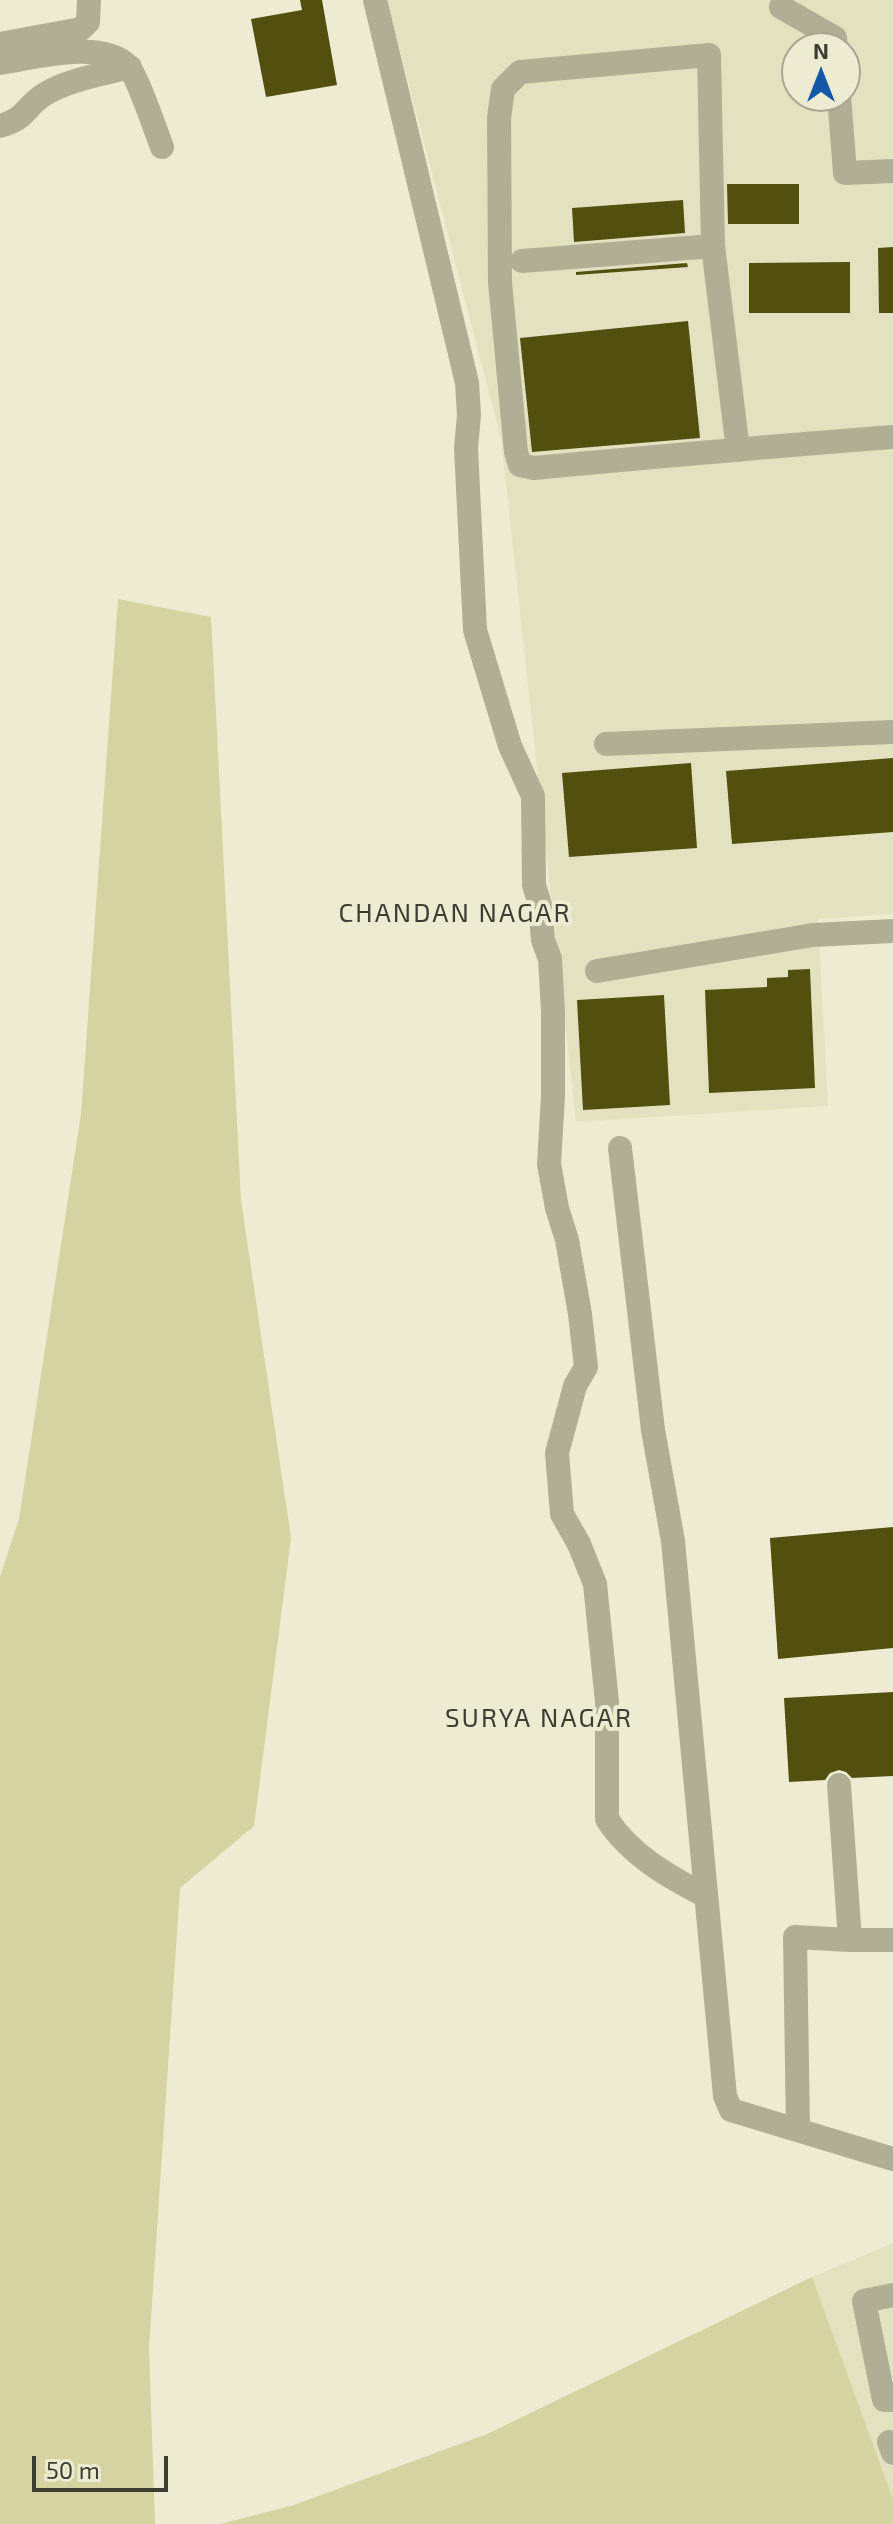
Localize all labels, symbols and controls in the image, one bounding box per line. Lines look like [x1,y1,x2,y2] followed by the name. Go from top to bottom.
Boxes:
[781,32,861,112] north arrow
[813,37,829,63] text: N
[338,897,572,929] district label: CHANDAN NAGAR
[445,1702,633,1734] district label: SURYA NAGAR
[36,2440,172,2490] scale bar
[46,2455,100,2484] text: 50 m

